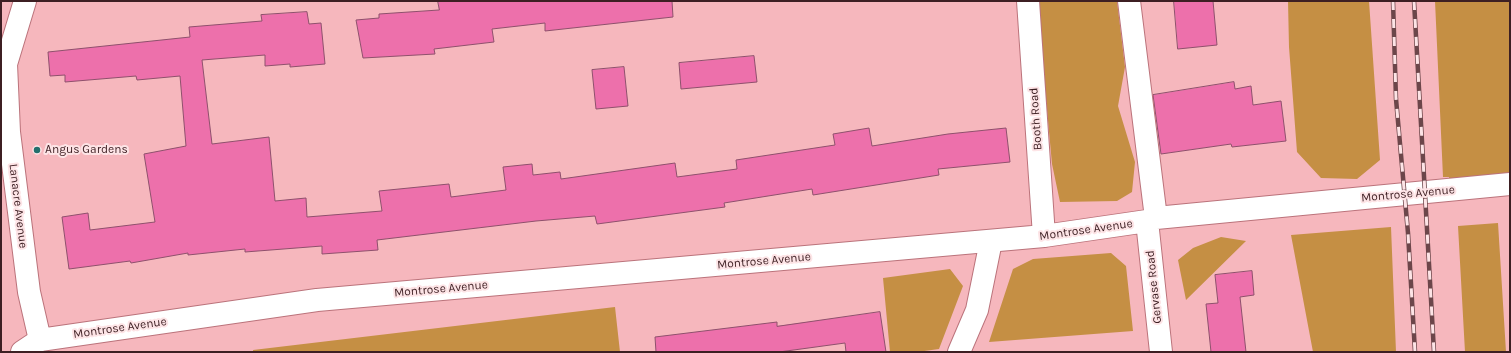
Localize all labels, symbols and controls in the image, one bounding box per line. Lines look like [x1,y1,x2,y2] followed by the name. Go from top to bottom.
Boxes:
[1027,87,1045,151] street label: Booth Road
[45,143,128,157] place label: Angus Gardens
[32,145,42,155] marker: Angus Gardens
[6,163,30,249] street label: Lanacre Avenue
[1360,183,1456,205] street label: Montrose Avenue
[1038,216,1134,244] street label: Montrose Avenue
[716,250,812,272] street label: Montrose Avenue
[1143,250,1165,324] street label: Gervase Road
[393,278,489,300] street label: Montrose Avenue
[72,314,168,342] street label: Montrose Avenue

